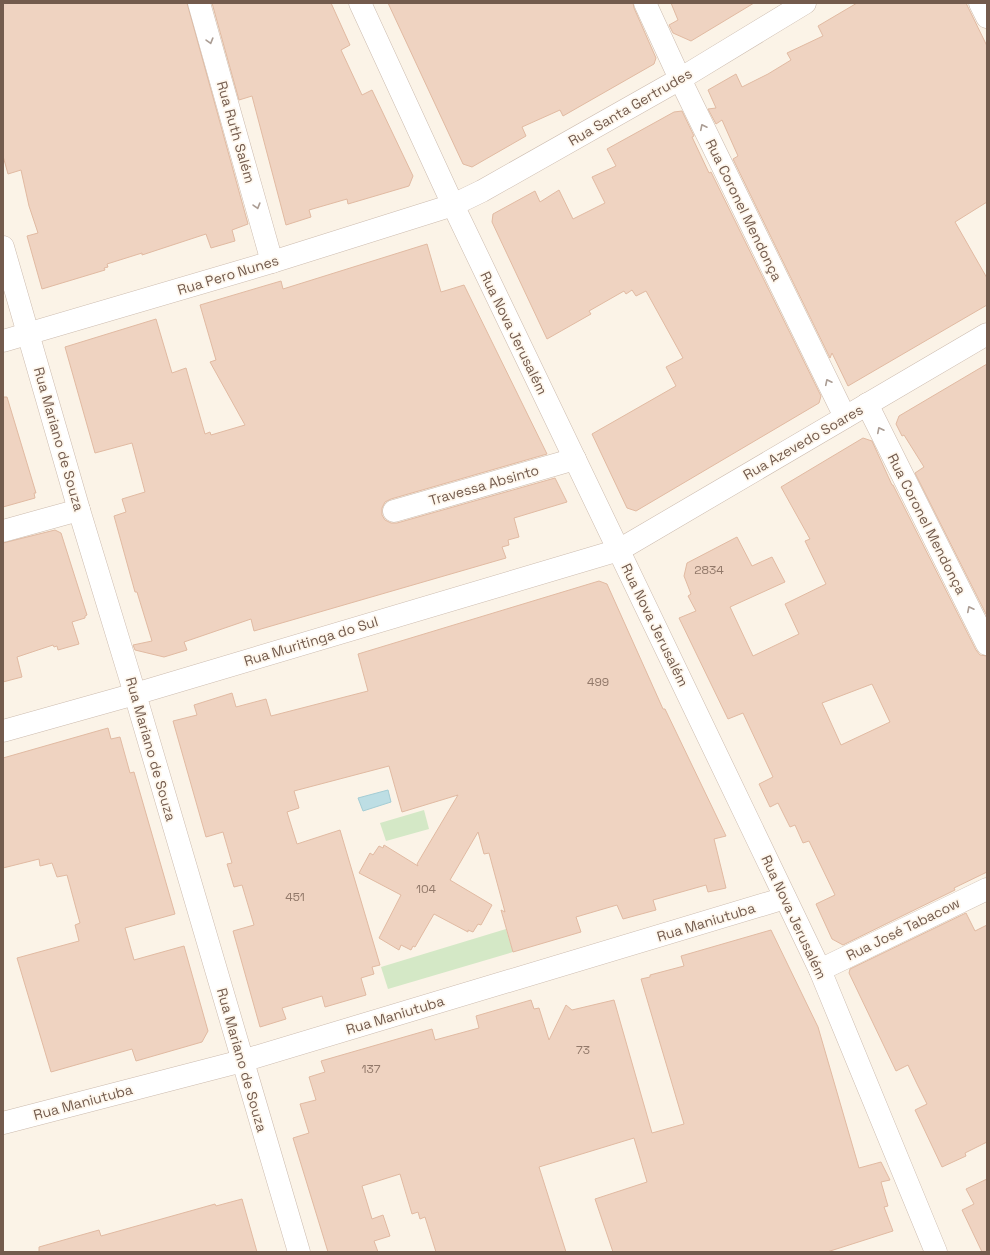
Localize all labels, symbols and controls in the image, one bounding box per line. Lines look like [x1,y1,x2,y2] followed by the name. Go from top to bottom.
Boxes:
[205,37,213,44] one-way arrow
[565,64,695,150] street label: Rua Santa Gertrudes
[213,79,259,185] street label: Rua Ruth Salém
[701,123,708,131] one-way arrow
[702,136,786,284] street label: Rua Coronel Mendonça
[252,203,260,209] one-way arrow
[175,251,281,299] street label: Rua Pero Nunes
[476,268,552,398] street label: Rua Nova Jerusalém
[30,365,88,513] street label: Rua Mariano de Souza
[825,378,833,386] one-way arrow
[740,400,866,484] street label: Rua Azevedo Soares
[877,427,885,435] one-way arrow
[884,450,970,598] street label: Rua Coronel Mendonça
[427,461,541,509] street label: Travessa Absinto
[617,560,693,690] street label: Rua Nova Jerusalém
[694,562,724,578] house number: 2834
[967,606,974,613] one-way arrow
[242,612,380,670] street label: Rua Muritinga do Sul
[587,674,609,690] house number: 499
[122,675,180,823] street label: Rua Mariano de Souza
[757,852,831,982] street label: Rua Nova Jerusalém
[416,881,437,897] house number: 104
[285,889,305,905] house number: 451
[843,894,963,964] street label: Rua José Tabacow
[655,899,757,945] street label: Rua Maniutuba
[213,986,271,1134] street label: Rua Mariano de Souza
[344,992,446,1038] street label: Rua Maniutuba
[576,1042,590,1058] house number: 73
[361,1061,381,1077] house number: 137
[31,1080,135,1124] street label: Rua Maniutuba

